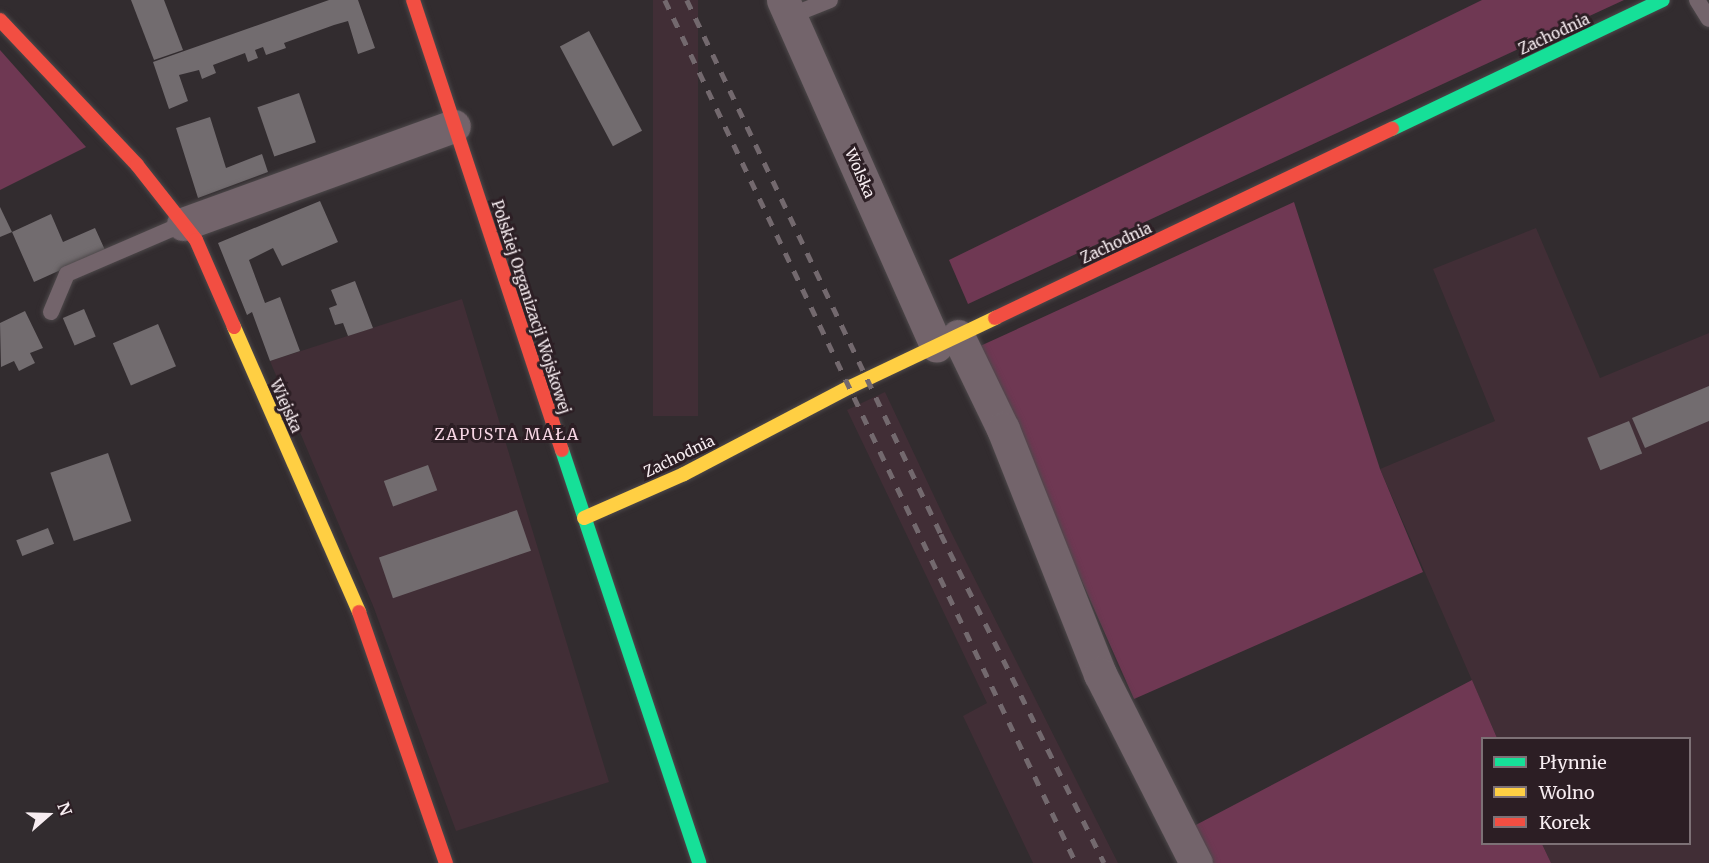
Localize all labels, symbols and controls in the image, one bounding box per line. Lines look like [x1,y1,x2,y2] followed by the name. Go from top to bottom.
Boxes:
[1516,10,1592,58] street label: Zachodnia
[841,145,879,201] street label: Wolska
[488,198,574,416] street label: Polskiej Organizacji Wojskowej
[1078,219,1154,267] street label: Zachodnia
[266,376,306,436] street label: Wiejska
[434,424,580,444] district label: ZAPUSTA MAŁA
[641,431,717,481] street label: Zachodnia
[1481,737,1691,845] legend
[1539,751,1607,774] text: Płynnie
[1539,781,1595,804] text: Wolno
[18,785,78,845] north arrow
[53,799,76,818] text: N
[1539,811,1590,834] text: Korek

